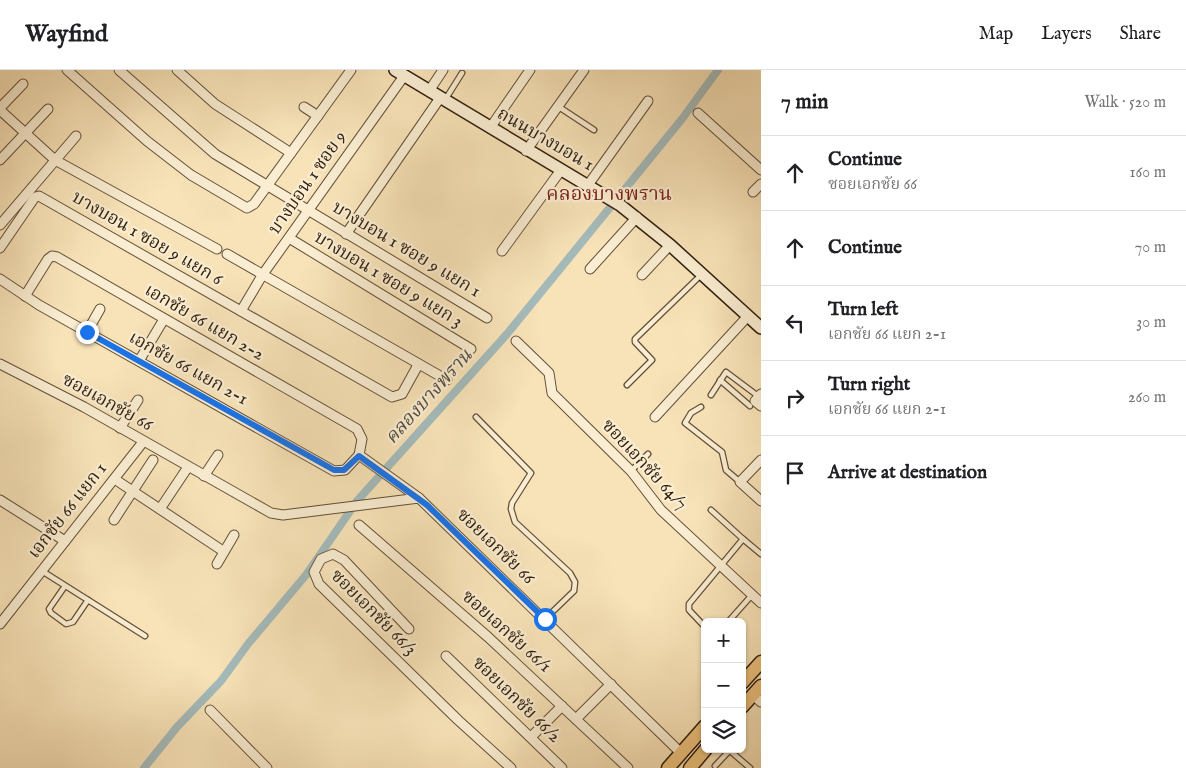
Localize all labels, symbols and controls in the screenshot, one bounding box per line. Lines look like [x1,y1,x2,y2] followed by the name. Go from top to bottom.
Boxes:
[25,19,108,50] text: Wayfind
[979,23,1013,46] text: Map
[1041,23,1092,46] text: Layers
[1120,23,1161,46] text: Share
[781,89,828,116] text: 7 min
[1084,93,1166,113] text: Walk · 520 m
[492,103,598,177] street label: ถนนบางบอน 1
[264,127,352,239] street label: บางบอน 1 ซอย 9
[828,148,902,172] text: Continue
[781,159,809,187] icon: ahead
[1130,163,1166,183] text: 160 m
[828,175,917,195] text: ซอยเอกชัย 66
[546,182,672,207] district label: คลองบางพราน
[68,187,227,292] street label: บางบอน 1 ซอย 9 แยก 6
[328,197,484,303] street label: บางบอน 1 ซอย 9 แยก 1
[310,227,466,333] street label: บางบอน 1 ซอย 9 แยก 3
[781,234,809,262] icon: ahead
[828,236,902,260] text: Continue
[1135,238,1166,258] text: 70 m
[140,279,268,367] street label: เอกชัย 66 แยก 2-2
[828,298,899,322] text: Turn left
[781,309,809,337] icon: left
[1136,313,1166,333] text: 30 m
[76,321,99,344] route end
[828,325,946,345] text: เอกชัย 66 แยก 2-1
[124,327,252,411] street label: เอกชัย 66 แยก 2-1
[380,344,478,450] water label: คลองบางพราน
[58,369,157,438] street label: ซอยเอกชัย 66
[828,373,910,397] text: Turn right
[781,384,809,412] icon: right
[1128,388,1166,408] text: 260 m
[828,400,946,420] text: เอกชัย 66 แยก 2-1
[596,415,692,515] street label: ซอยเอกชัย 64/7
[23,458,113,564] street label: เอกชัย 66 แยก 1
[781,459,809,487] icon: arrive
[828,461,987,485] text: Arrive at destination
[451,504,539,590] street label: ซอยเอกชัย 66
[325,565,421,661] street label: ซอยเอกชัย 66/3
[456,586,556,678] street label: ซอยเอกชัย 66/1
[534,608,557,631] route start
[701,618,746,753] map controls
[701,618,746,663] button: +
[467,652,565,748] street label: ซอยเอกชัย 66/2
[701,663,746,708] button: −
[701,708,746,753] button: layers

